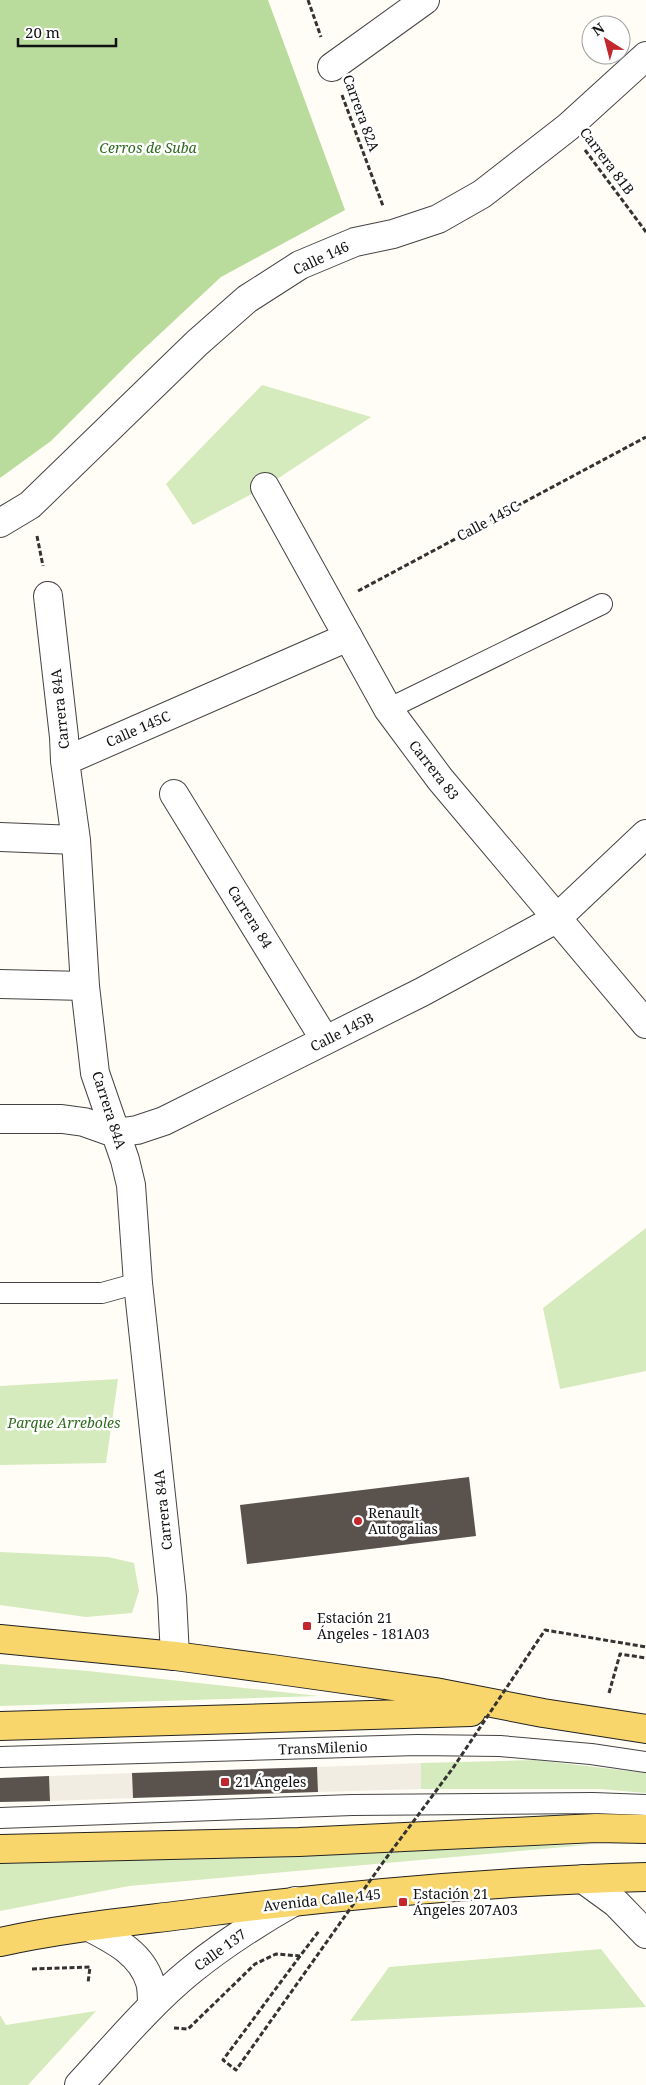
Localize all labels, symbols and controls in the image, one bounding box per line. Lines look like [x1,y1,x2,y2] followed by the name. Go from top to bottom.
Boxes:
[18,15,115,47] scale bar
[581,15,631,65] north arrow
[588,18,608,40] text: N
[25,22,60,42] text: 20 m
[339,72,384,154] street label: Carrera 82A
[576,123,639,198] street label: Carrera 81B
[99,138,198,157] park label: Cerros de Suba
[290,236,352,279] street label: Calle 146
[453,496,523,545] street label: Calle 145C
[46,668,73,750] street label: Carrera 84A
[103,706,173,751] street label: Calle 145C
[405,736,464,804] street label: Carrera 83
[224,882,277,952] street label: Carrera 84
[307,1007,377,1056] street label: Calle 145B
[88,1069,131,1151] street label: Carrera 84A
[7,1413,121,1432] park label: Parque Arreboles
[149,1469,176,1551] street label: Carrera 84A
[368,1503,438,1538] place label: Renault Autogalias
[352,1515,364,1527] marker: Renault Autogalias
[317,1608,430,1643] place label: Estación 21 Ángeles - 181A03
[301,1620,313,1632] marker: Estación 21 Ángeles - 181A03
[278,1736,368,1759] street label: TransMilenio
[235,1772,306,1791] place label: 21 Ángeles
[219,1776,231,1788] marker: 21 Ángeles
[262,1884,382,1915] street label: Avenida Calle 145
[413,1884,518,1919] place label: Estación 21 Ángeles 207A03
[397,1896,409,1908] marker: Estación 21 Ángeles 207A03
[190,1924,250,1975] street label: Calle 137

